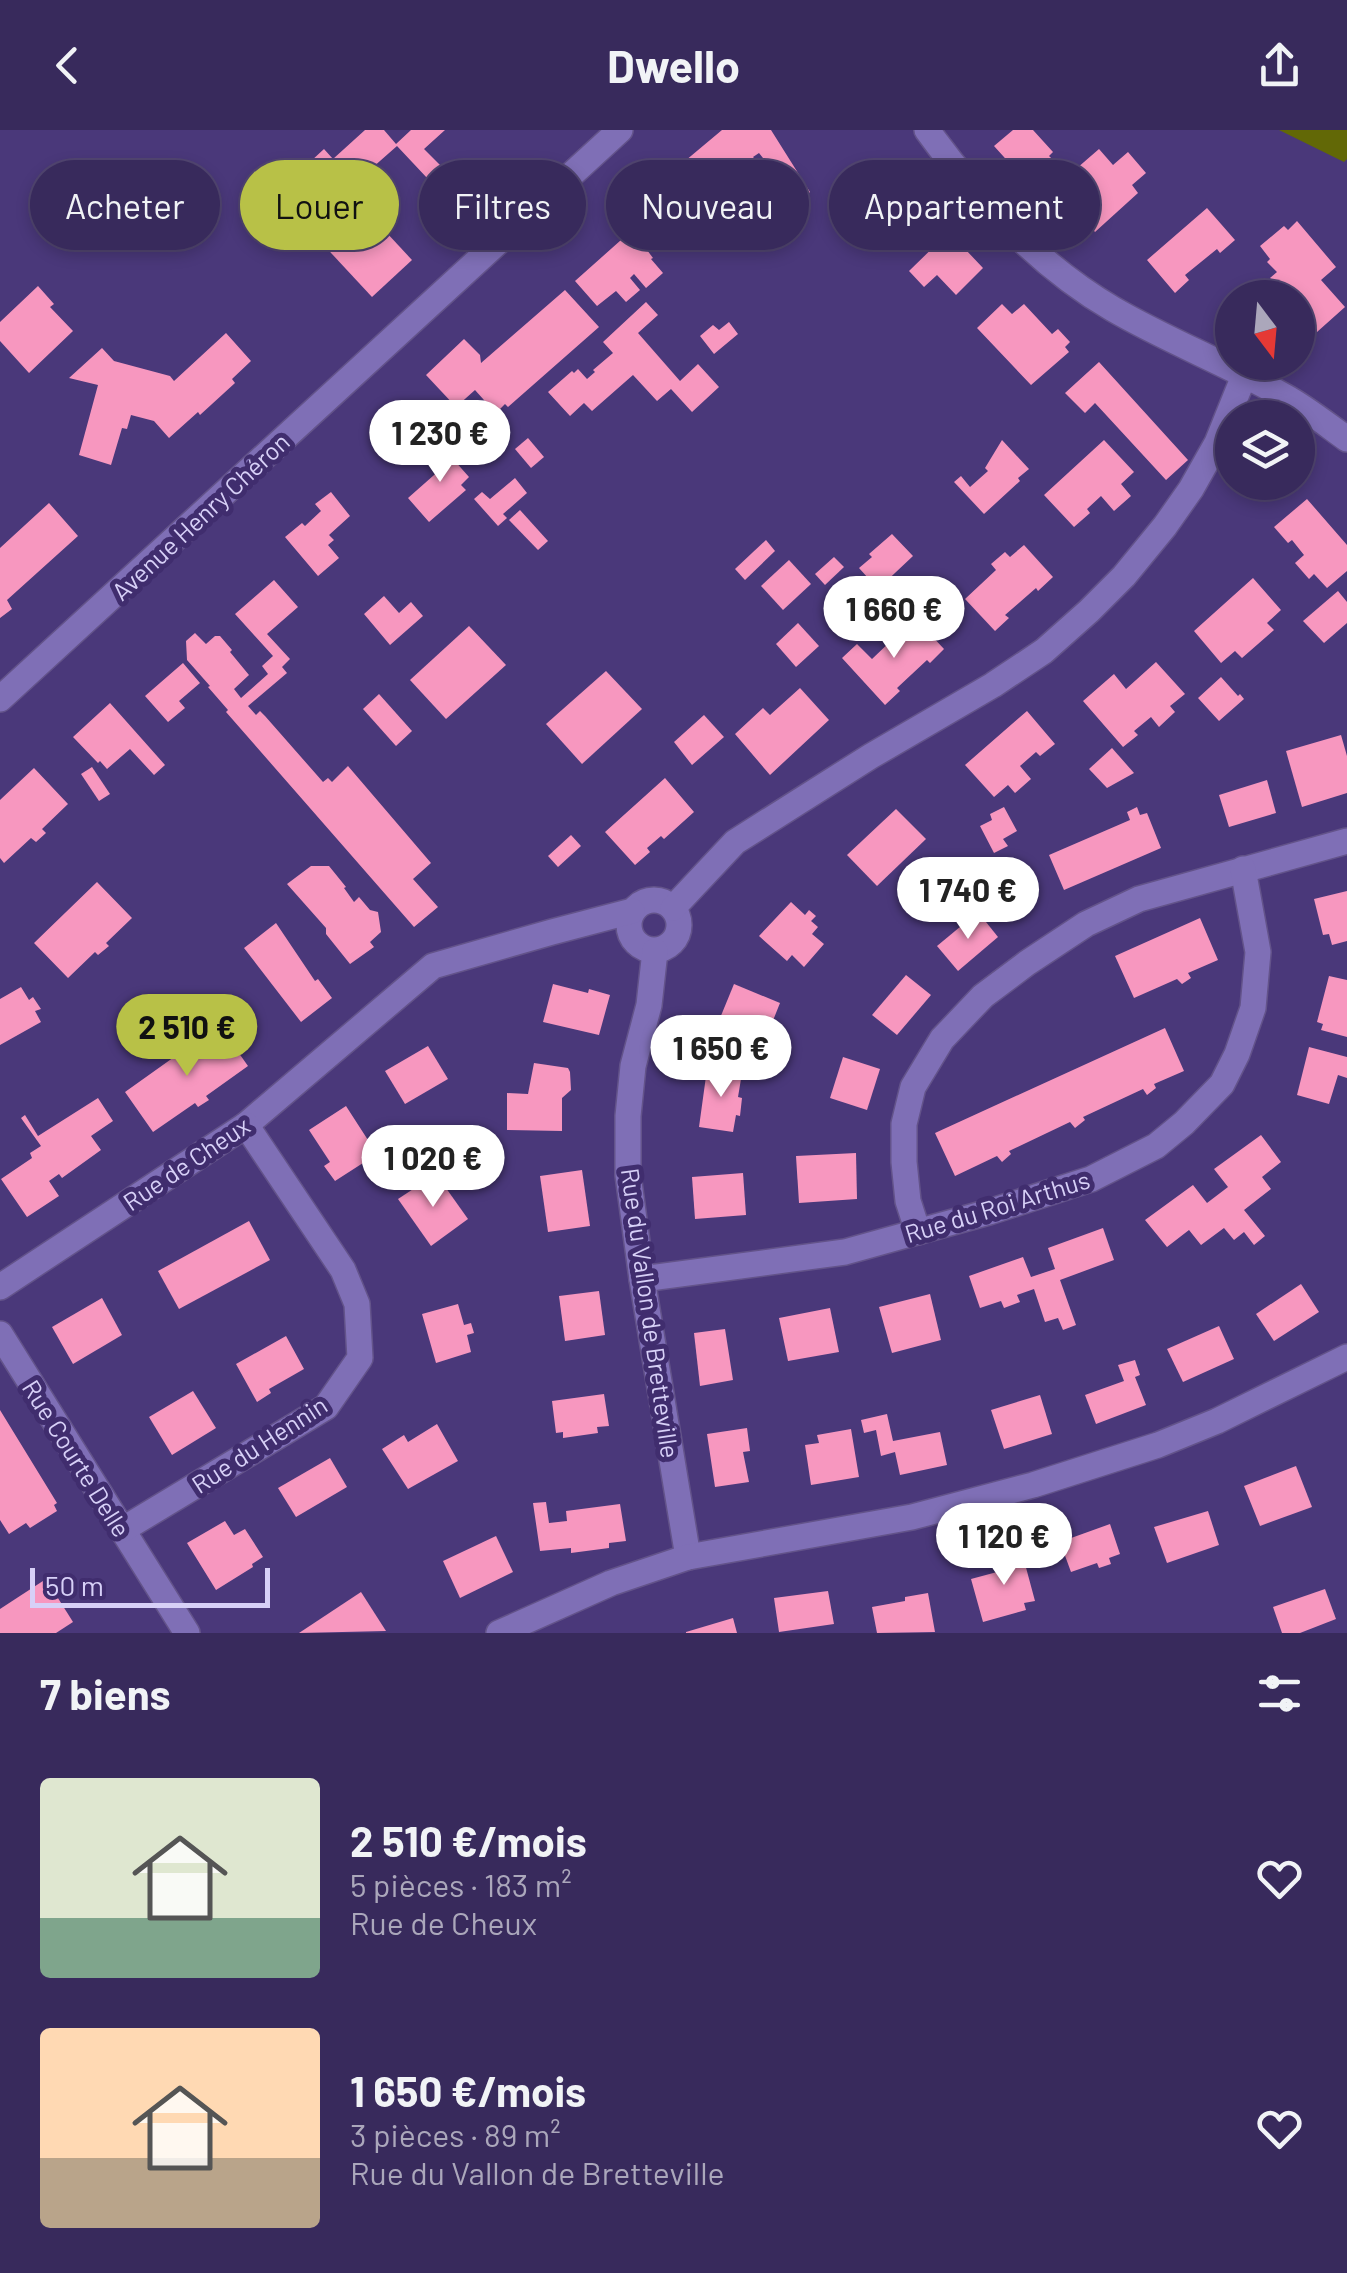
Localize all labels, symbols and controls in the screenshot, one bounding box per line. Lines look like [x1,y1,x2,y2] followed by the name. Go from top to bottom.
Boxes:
[40,38,95,93] icon: back
[607,38,740,92] text: Dwello
[1252,38,1307,93] icon: share
[30,160,220,250] chip: Acheter
[240,160,399,250] chip: Louer
[419,160,586,250] chip: Filtres
[606,160,809,250] chip: Nouveau
[829,160,1100,250] chip: Appartement
[1215,280,1315,380] north arrow
[1215,280,1315,500] map controls
[348,400,532,485] pin: 1 230 €
[1215,400,1315,500] button: layers
[391,413,489,451] text: 1 230 €
[105,426,295,606] street label: Avenue Henry Chéron
[802,576,986,661] pin: 1 660 €
[845,589,943,627] text: 1 660 €
[876,857,1060,942] pin: 1 740 €
[919,870,1017,908] text: 1 740 €
[95,994,279,1079] pin: 2 510 €
[138,1007,236,1045] text: 2 510 €
[629,1015,813,1100] pin: 1 650 €
[672,1028,770,1066] text: 1 650 €
[117,1110,255,1216] street label: Rue de Cheux
[341,1125,525,1210] pin: 1 020 €
[384,1138,482,1176] text: 1 020 €
[901,1164,1093,1248] street label: Rue du Roi Arthus
[616,1166,686,1460] street label: Rue du Vallon de Bretteville
[17,1374,137,1542] street label: Rue Courte Delle
[186,1389,332,1499] street label: Rue du Hennin
[912,1503,1096,1588] pin: 1 120 €
[958,1516,1050,1554] text: 1 120 €
[30,1563,270,1608] scale bar
[45,1568,104,1602] text: 50 m
[1252,1666,1307,1721] icon: filters
[40,1668,171,1718] text: 7 biens
[350,1815,587,1865] text: 2 510 €/mois
[120,1818,240,1938] icon: home
[1252,1851,1307,1906] icon: heart
[350,1865,572,1903] text: 5 pièces · 183 m²
[350,1903,537,1941] text: Rue de Cheux
[350,2065,586,2115] text: 1 650 €/mois
[120,2068,240,2188] icon: home
[1252,2101,1307,2156] icon: heart
[350,2115,561,2153] text: 3 pièces · 89 m²
[350,2153,725,2191] text: Rue du Vallon de Bretteville

